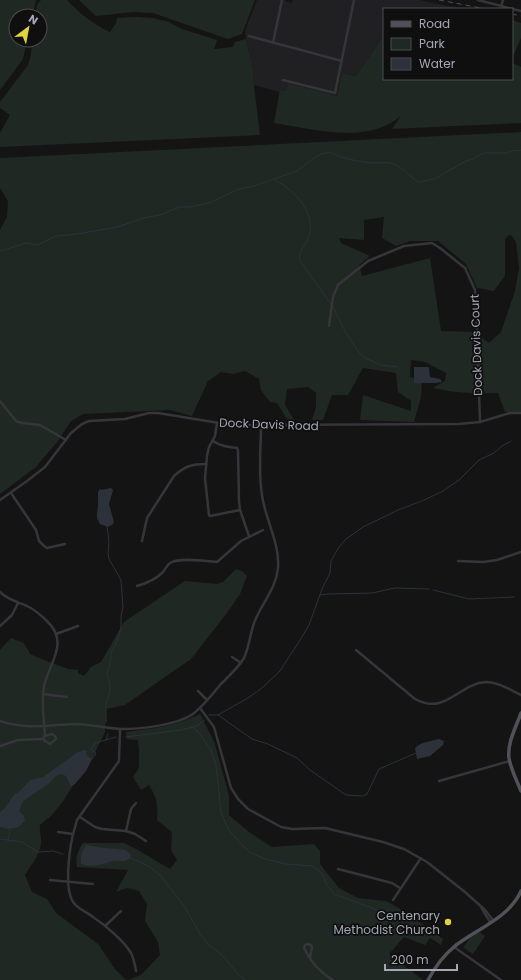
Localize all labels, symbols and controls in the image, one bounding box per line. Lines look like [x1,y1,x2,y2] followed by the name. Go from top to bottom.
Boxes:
[8,8,48,48] north arrow
[383,8,513,80] legend
[26,11,41,28] text: N
[419,15,450,32] text: Road
[419,35,446,52] text: Park
[419,55,456,72] text: Water
[466,294,486,396] street label: Dock Davis Court
[219,414,319,434] street label: Dock Davis Road
[334,907,440,938] place label: Centenary Methodist Church
[443,917,453,927] marker: Centenary Methodist Church
[385,946,457,972] scale bar
[391,951,429,968] text: 200 m

